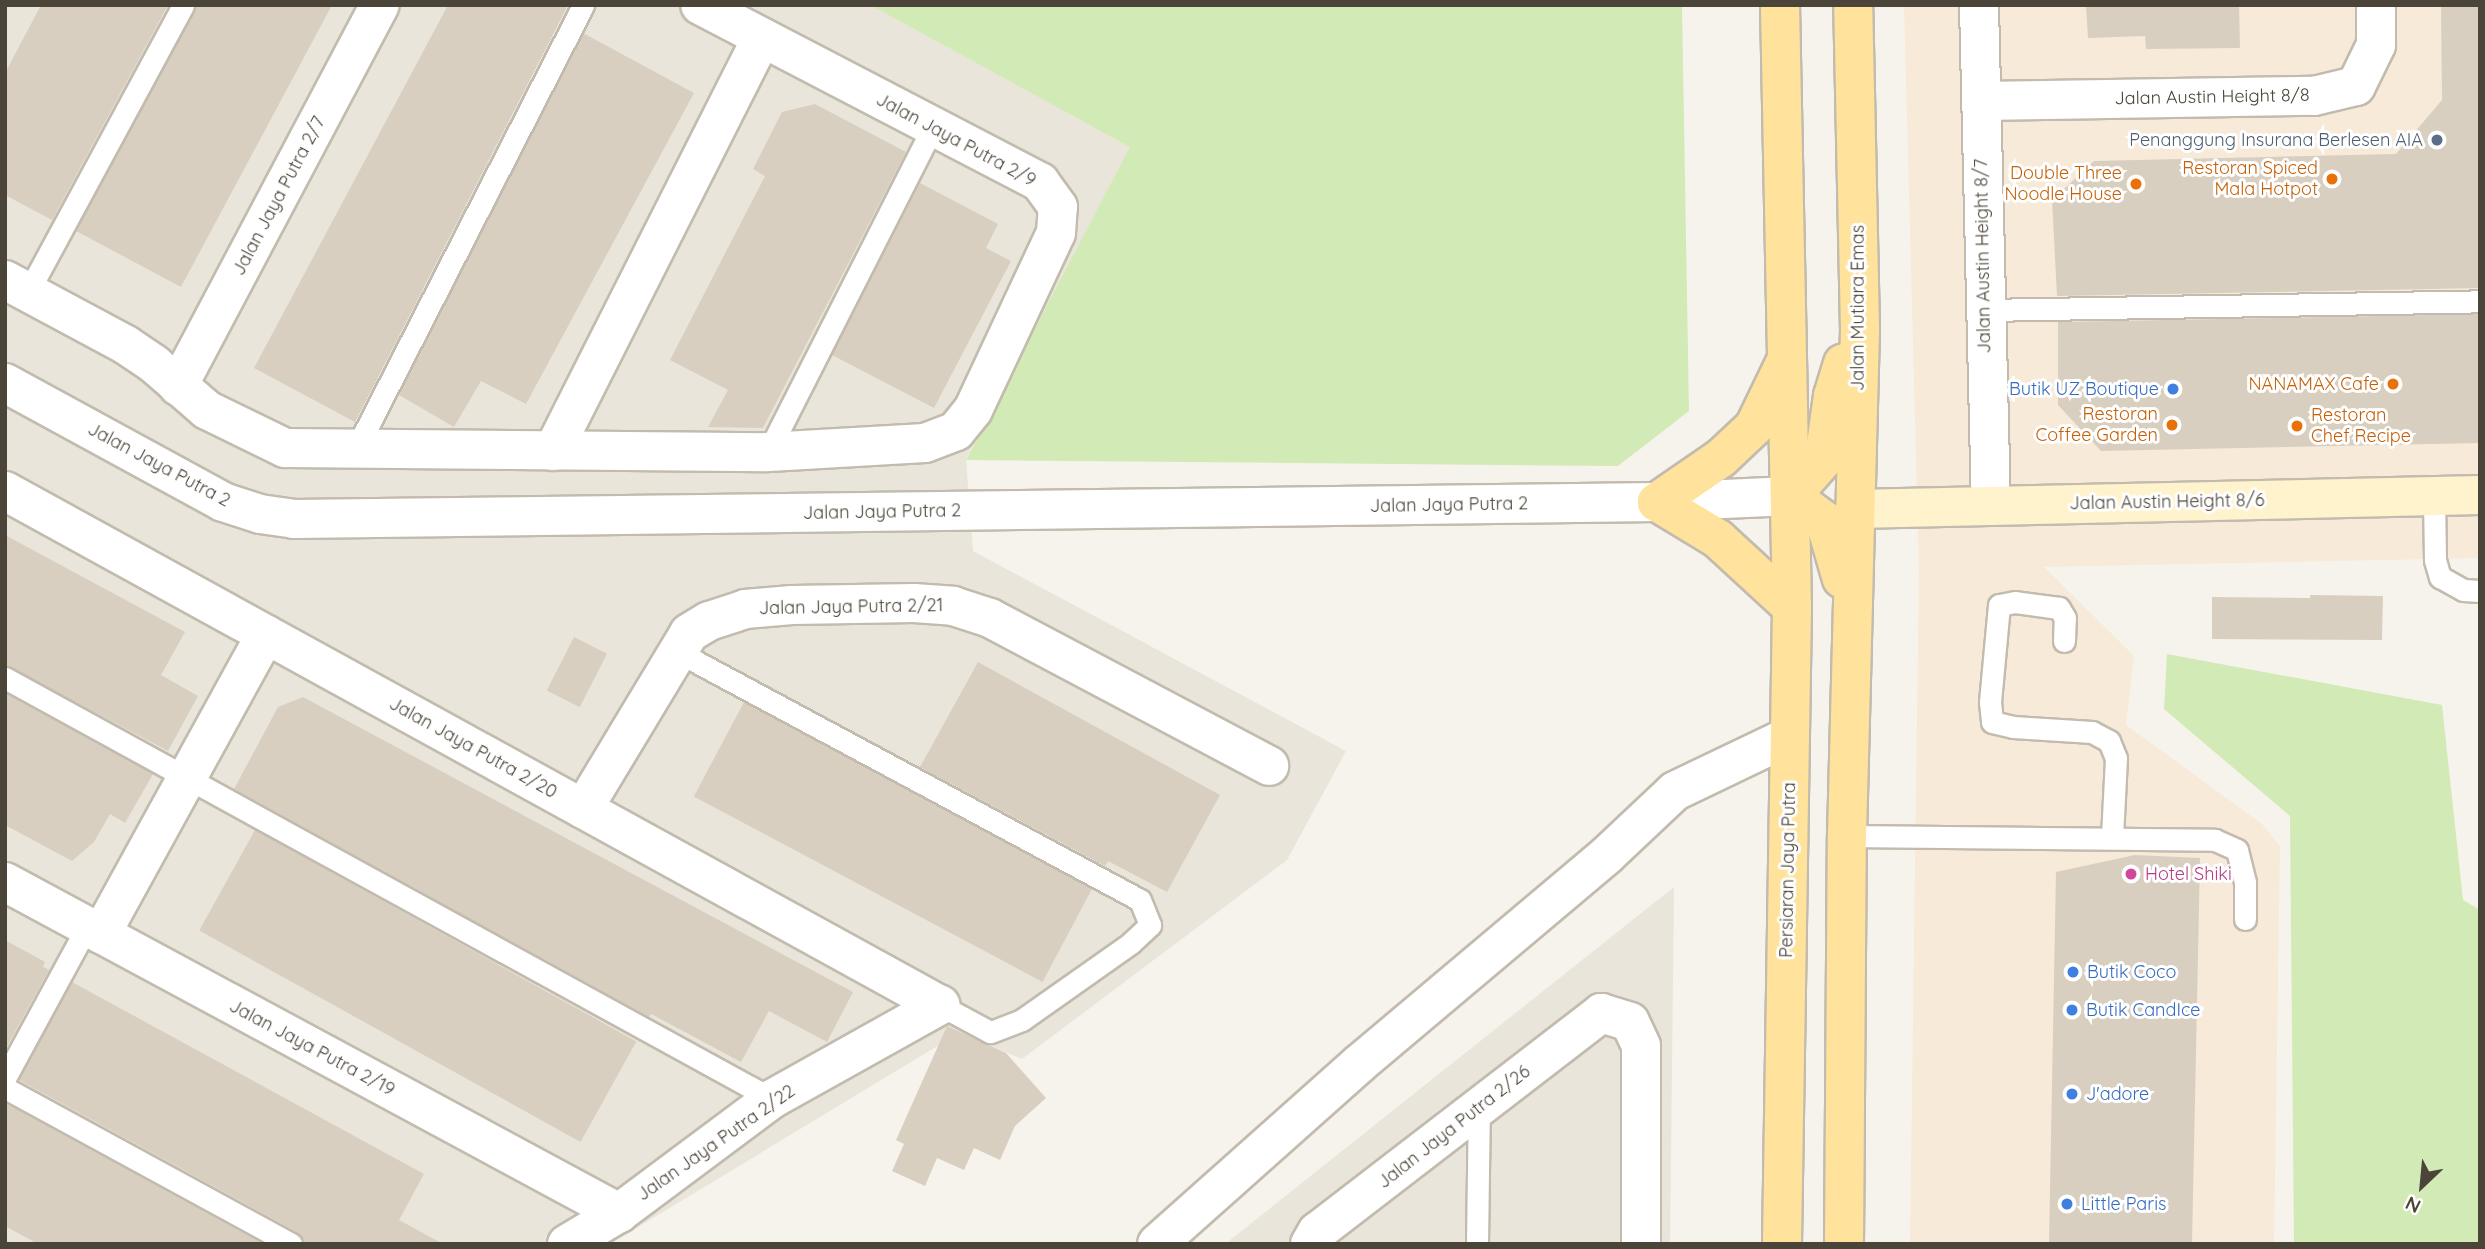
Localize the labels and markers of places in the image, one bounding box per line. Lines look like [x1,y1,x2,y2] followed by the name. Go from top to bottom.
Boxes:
[2129,129,2423,151] place label: Penanggung Insurana Berlesen AIA
[2429,132,2445,148] marker: Penanggung Insurana Berlesen AIA
[2182,158,2318,200] place label: Restoran Spiced Mala Hotpot
[2005,163,2122,206] place label: Double Three Noodle House
[2324,171,2340,187] marker: Restoran Spiced Mala Hotpot
[2128,176,2144,192] marker: Double Three Noodle House
[2249,373,2379,395] place label: NANAMAX Cafe
[2385,376,2401,392] marker: NANAMAX Cafe
[2009,378,2159,400] place label: Butik UZ Boutique
[2165,381,2181,397] marker: Butik UZ Boutique
[2035,404,2158,446] place label: Restoran Coffee Garden
[2311,405,2411,448] place label: Restoran Chef Recipe
[2164,417,2180,433] marker: Restoran Coffee Garden
[2289,418,2305,434] marker: Restoran Chef Recipe
[2145,863,2232,885] place label: Hotel Shiki
[2123,866,2139,882] marker: Hotel Shiki
[2087,961,2176,983] place label: Butik Coco
[2065,964,2081,980] marker: Butik Coco
[2086,999,2200,1021] place label: Butik CandIce
[2064,1002,2080,1018] marker: Butik CandIce
[2086,1083,2149,1105] place label: J'adore
[2064,1086,2080,1102] marker: J'adore
[2081,1193,2166,1215] place label: Little Paris
[2059,1196,2075,1212] marker: Little Paris

